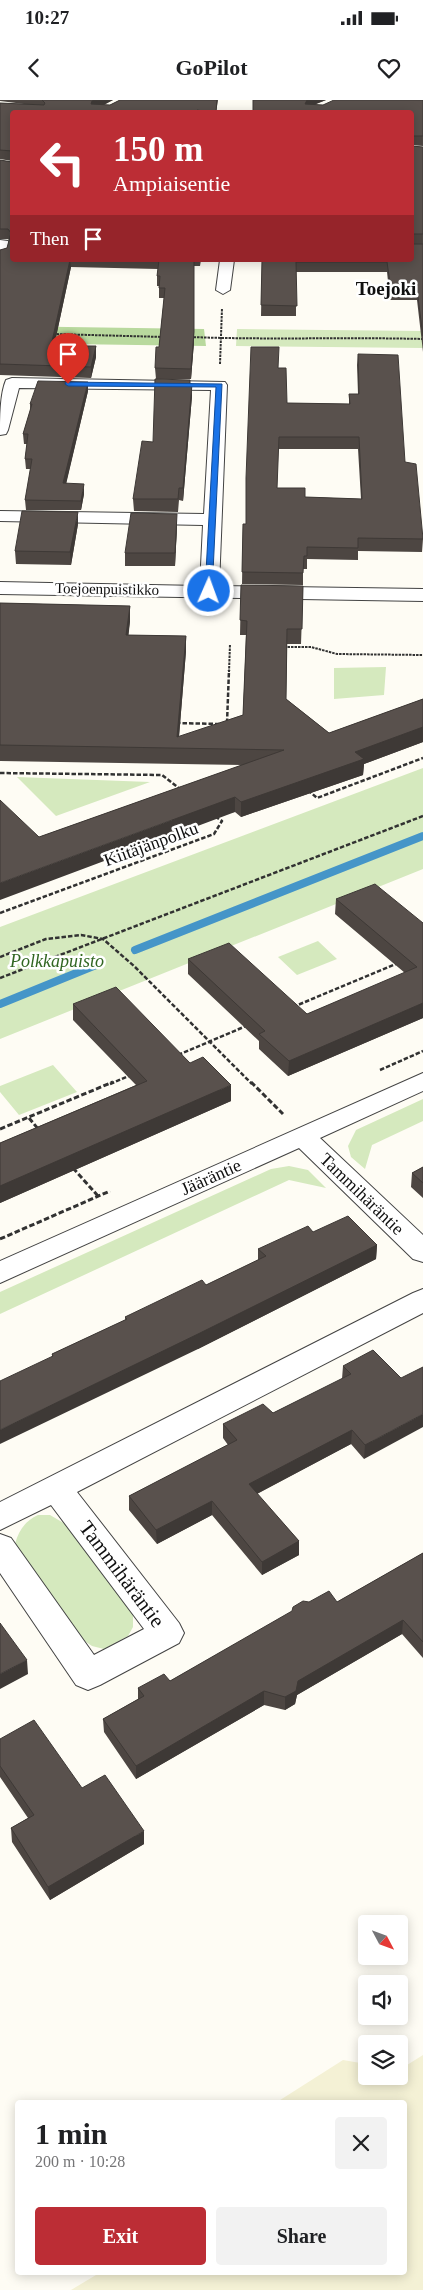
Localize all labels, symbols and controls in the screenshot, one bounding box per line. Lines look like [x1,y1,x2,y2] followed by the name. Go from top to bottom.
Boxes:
[25,7,69,28] text: 10:27
[20,54,48,82] icon: back
[375,54,403,82] icon: heart
[175,55,248,80] text: GoPilot
[30,130,95,195] icon: left
[113,130,203,169] text: 150 m
[113,171,230,196] text: Ampiaisentie
[79,225,107,253] icon: arrive
[30,228,69,249] text: Then
[356,278,416,299] district label: Toejoki
[47,333,89,384] pin
[54,340,82,368] icon: arrive
[182,564,234,616] position arrow
[55,580,159,598] street label: Toejoenpuistikko
[101,818,201,870] street label: Kiitäjänpolku
[9,951,104,971] park label: Polkkapuisto
[316,1149,408,1239] street label: Tammihäräntie
[178,1155,244,1199] street label: Jääräntie
[74,1516,170,1632] street label: Tammihäräntie
[358,1915,408,1965] north arrow
[358,1915,408,2085] map controls
[358,1975,408,2025] button: sound
[358,2035,408,2085] button: layers
[35,2117,108,2150] text: 1 min
[335,2117,387,2169] button: close
[35,2153,125,2170] text: 200 m · 10:28
[35,2207,206,2265] button: Exit
[216,2207,387,2265] button: Share

